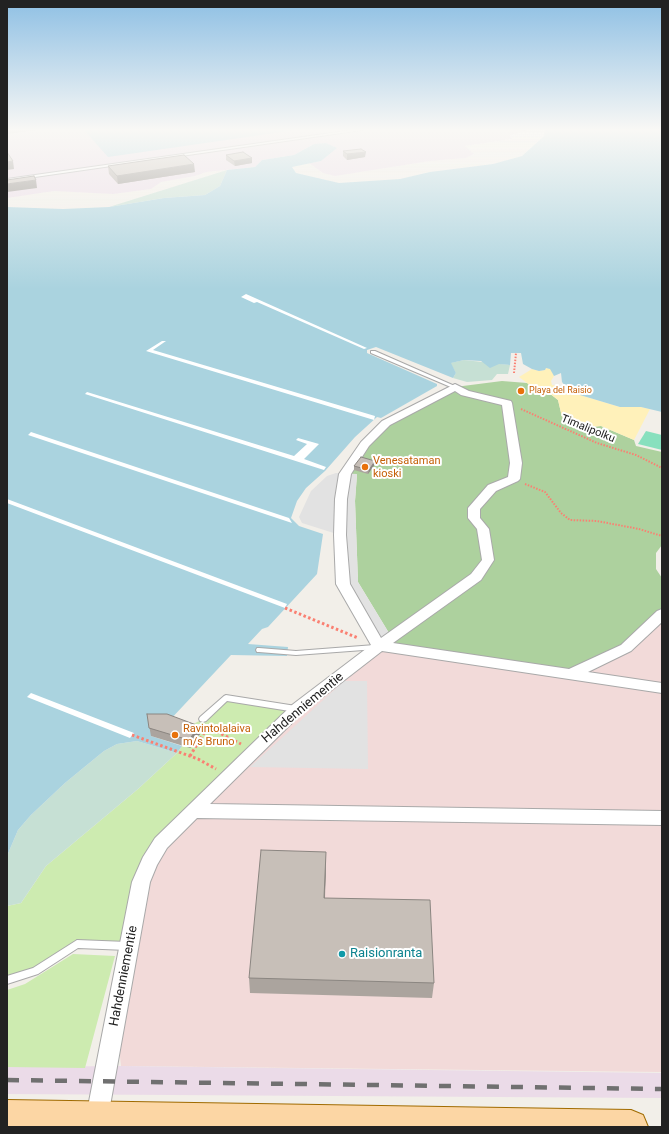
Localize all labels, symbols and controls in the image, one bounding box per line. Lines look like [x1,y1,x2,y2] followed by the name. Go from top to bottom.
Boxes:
[516,386,526,396] marker: Playa del Raisio
[529,386,592,396] place label: Playa del Raisio
[559,412,617,446] street label: Timalipolku
[373,454,440,480] place label: Venesataman kioski
[360,462,370,472] marker: Venesataman kioski
[259,669,347,747] street label: Hahdenniementie
[183,722,251,748] place label: Ravintolalaiva m/s Bruno
[170,730,180,740] marker: Ravintolalaiva m/s Bruno
[107,924,141,1028] street label: Hahdenniementie
[350,946,422,962] place label: Raisionranta
[337,949,347,959] marker: Raisionranta

